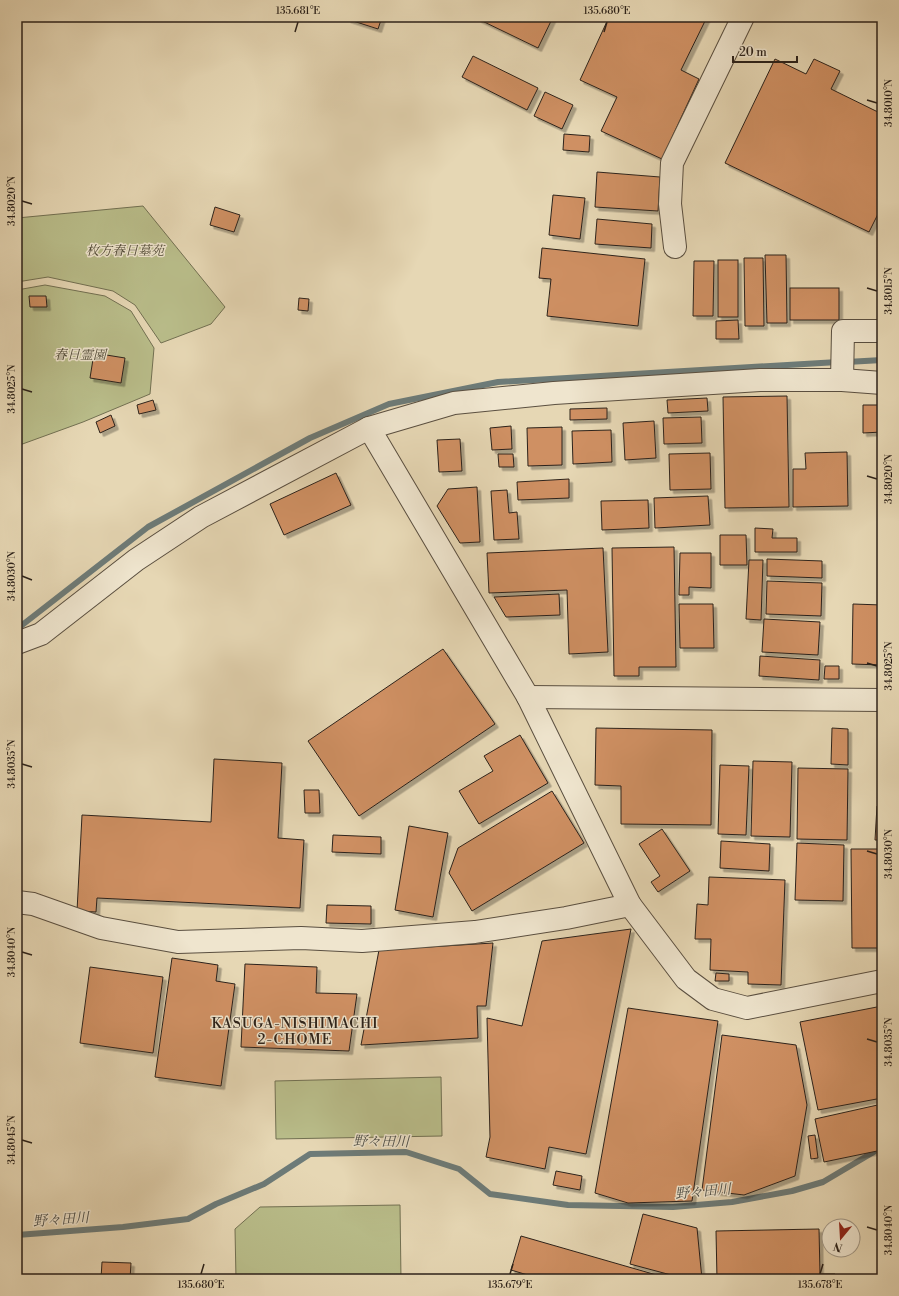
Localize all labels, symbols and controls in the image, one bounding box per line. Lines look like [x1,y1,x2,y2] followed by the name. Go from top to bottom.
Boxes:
[276,5,320,17] text: 135.681°E
[584,5,631,17] text: 135.680°E
[733,38,797,64] scale bar
[739,45,767,60] text: 20 m
[883,78,895,127] text: 34.8010°N
[6,175,18,226] text: 34.8020°N
[86,243,166,259] park label: 枚方春日墓苑
[883,267,895,315] text: 34.8015°N
[54,347,108,363] park label: 春日霊園
[6,364,18,413] text: 34.8025°N
[883,453,895,504] text: 34.8020°N
[6,551,18,601] text: 34.8030°N
[883,641,895,690] text: 34.8025°N
[6,739,18,788] text: 34.8035°N
[883,829,895,879] text: 34.8030°N
[6,926,18,977] text: 34.8040°N
[211,1015,379,1049] district label: KASUGA-NISHIMACHI 2-CHOME
[883,1017,895,1066] text: 34.8035°N
[6,1115,18,1165] text: 34.8045°N
[353,1133,411,1152] water label: 野々田川
[674,1180,734,1203] water label: 野々田川
[883,1204,895,1255] text: 34.8040°N
[32,1209,92,1231] water label: 野々田川
[821,1218,861,1258] north arrow
[832,1238,845,1255] text: N
[178,1279,225,1291] text: 135.680°E
[488,1279,532,1291] text: 135.679°E
[798,1279,842,1291] text: 135.678°E

